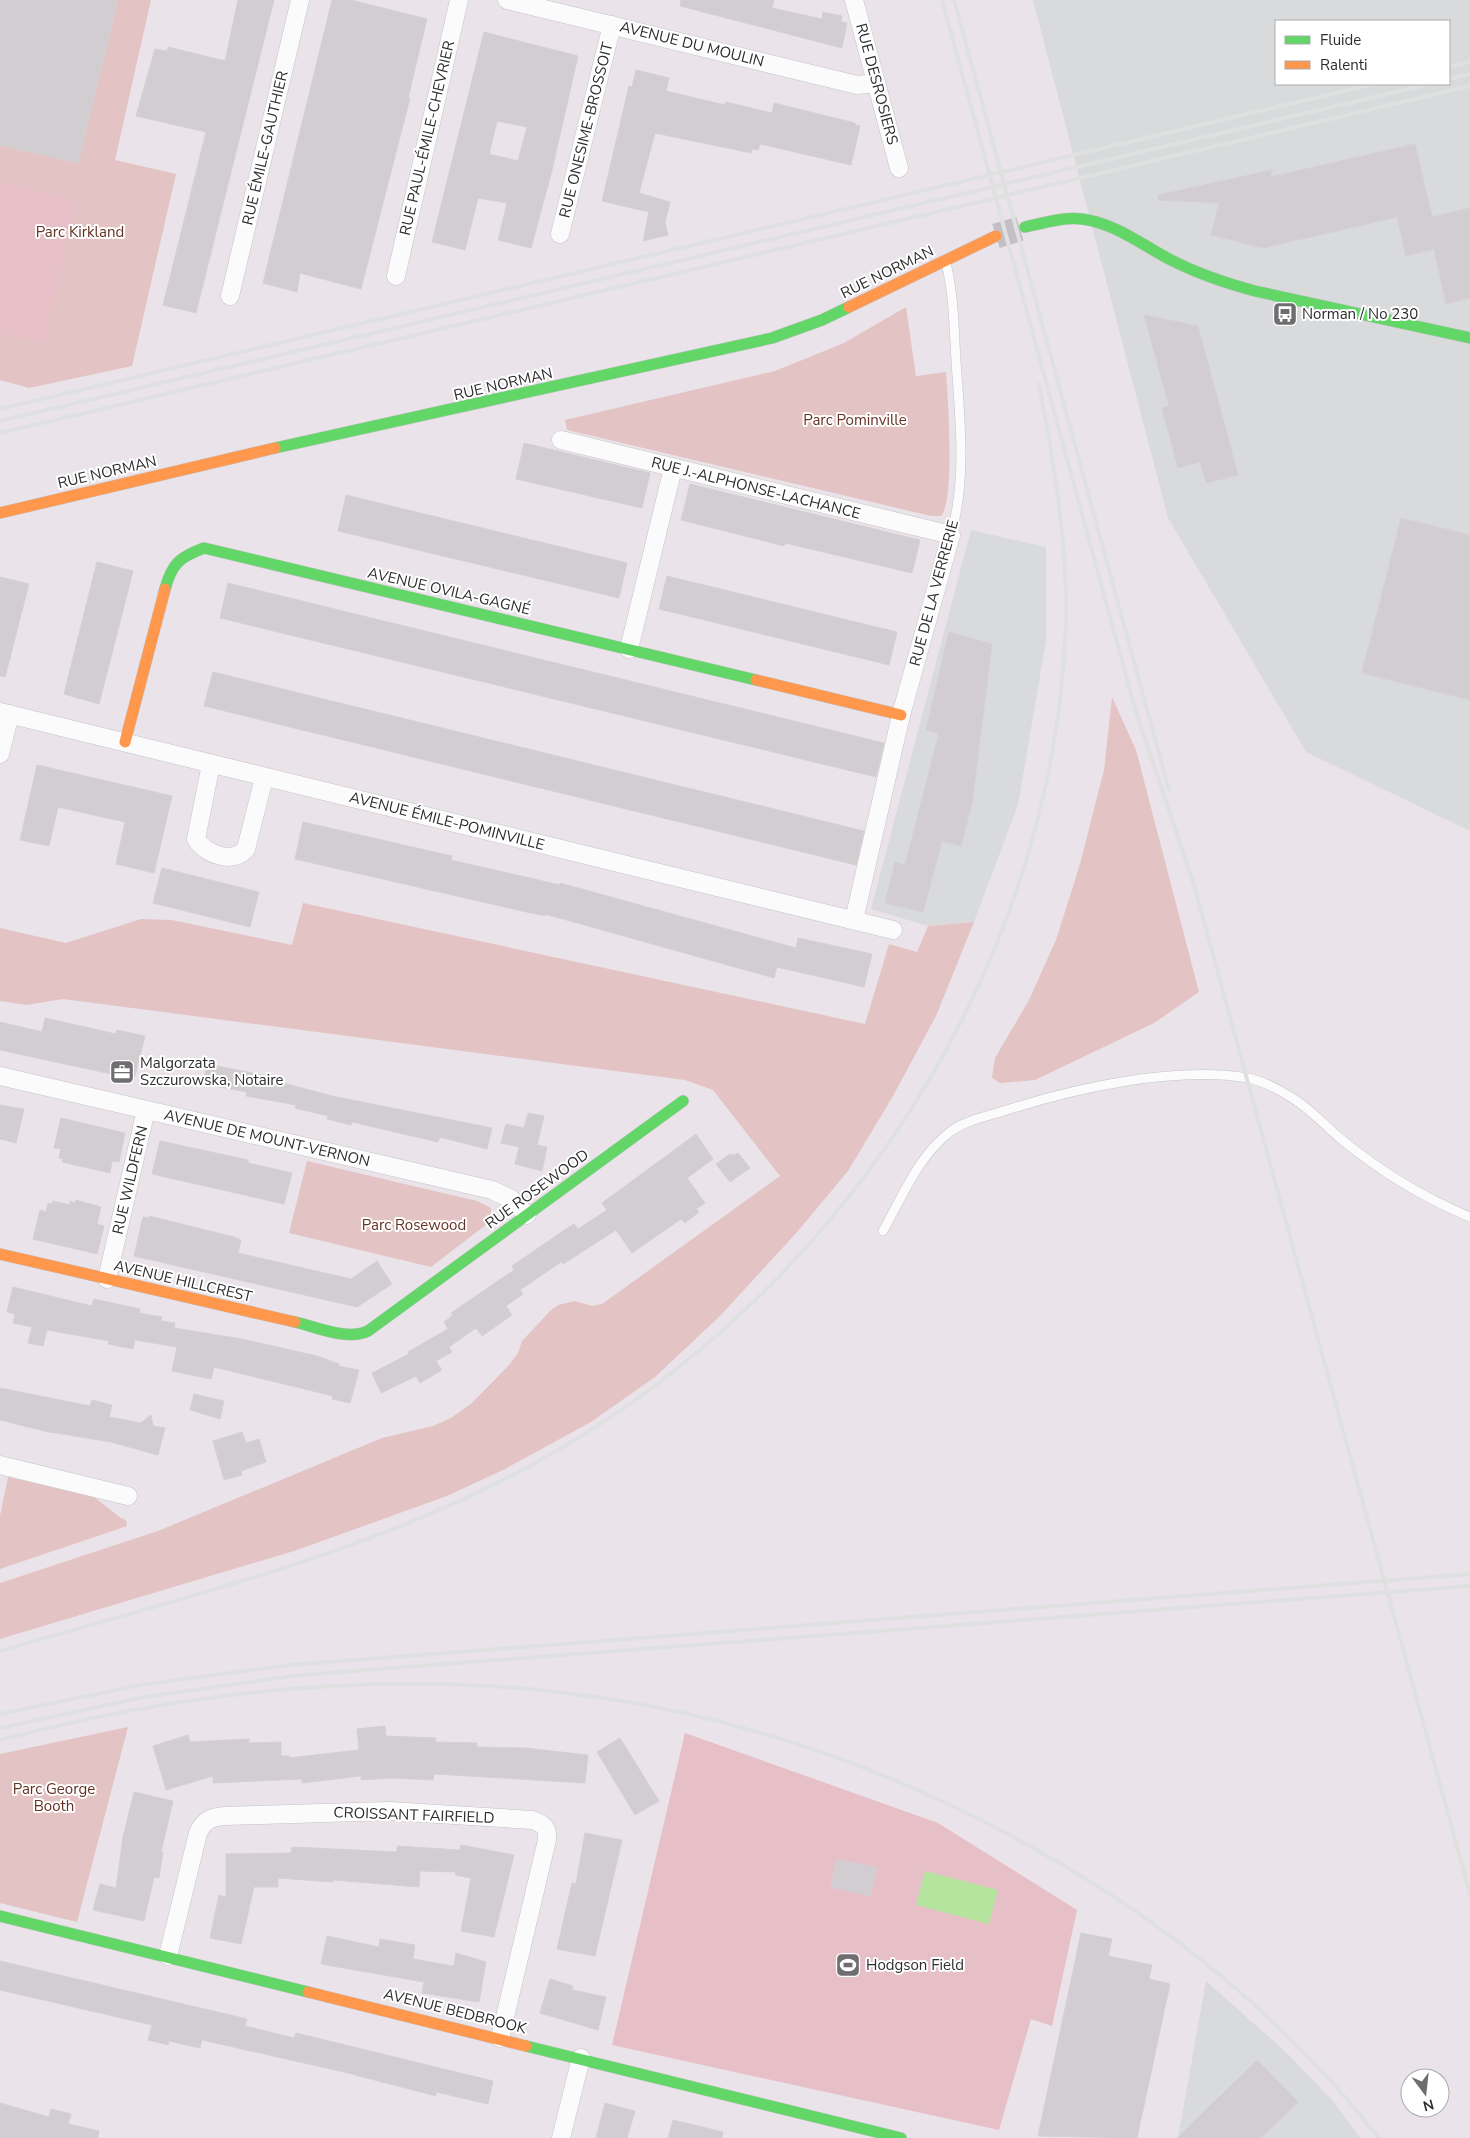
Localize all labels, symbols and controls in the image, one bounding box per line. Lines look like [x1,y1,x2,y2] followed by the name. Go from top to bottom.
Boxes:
[618,16,766,72] street label: AVENUE DU MOULIN
[1275,20,1450,85] legend
[851,21,903,147] street label: RUE DESROSIERS
[1320,30,1361,50] text: Fluide
[395,39,459,237] street label: RUE PAUL-ÉMILE-CHEVRIER
[555,40,617,220] street label: RUE ONESIME-BROSSOIT
[1320,55,1368,75] text: Ralenti
[237,69,293,227] street label: RUE ÉMILE-GAUTHIER
[36,222,124,242] park label: Parc Kirkland
[837,241,937,303] street label: RUE NORMAN
[1272,301,1298,327] bus stop icon: Norman / No 230
[1302,304,1418,324] place label: Norman / No 230
[452,363,554,405] street label: RUE NORMAN
[803,410,907,430] park label: Parc Pominville
[56,451,158,493] street label: RUE NORMAN
[649,452,863,524] street label: RUE J.-ALPHONSE-LACHANCE
[905,518,963,668] street label: RUE DE LA VERRERIE
[366,563,532,619] street label: AVENUE OVILA-GAGNÉ
[347,787,547,855] street label: AVENUE ÉMILE-POMINVILLE
[140,1053,283,1090] place label: Malgorzata Szczurowska, Notaire
[109,1059,135,1085] office icon: Malgorzata Szczurowska, Notaire
[162,1105,372,1171] street label: AVENUE DE MOUNT-VERNON
[108,1124,152,1236] street label: RUE WILDFERN
[481,1145,593,1233] street label: RUE ROSEWOOD
[362,1215,466,1235] park label: Parc Rosewood
[112,1255,254,1307] street label: AVENUE HILLCREST
[13,1779,95,1816] park label: Parc George Booth
[333,1802,495,1828] street label: CROISSANT FAIRFIELD
[835,1952,861,1978] sports icon: Hodgson Field
[866,1955,964,1975] place label: Hodgson Field
[382,1984,529,2039] street label: AVENUE BEDBROOK
[1400,2068,1450,2118] north arrow
[1421,2095,1436,2116] text: N

